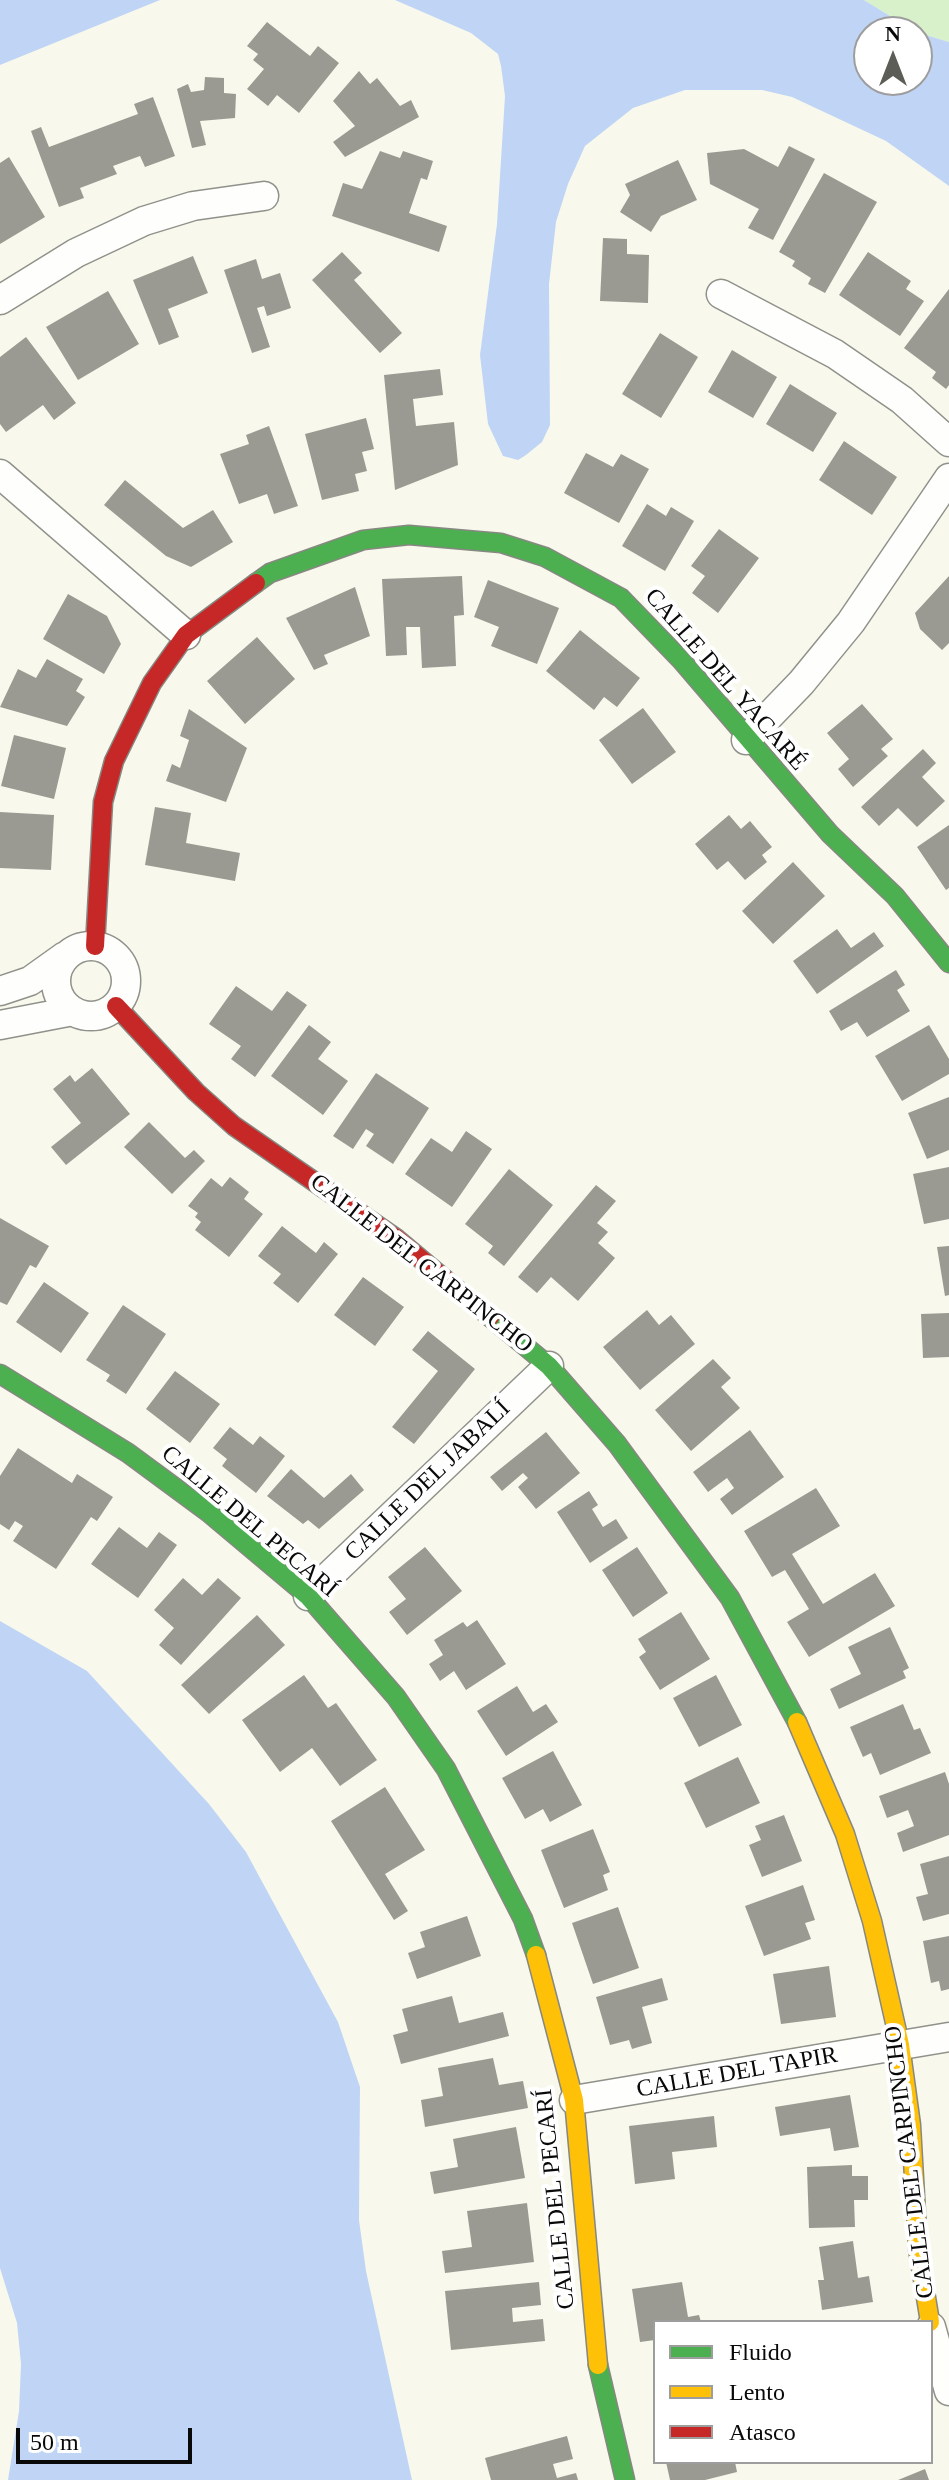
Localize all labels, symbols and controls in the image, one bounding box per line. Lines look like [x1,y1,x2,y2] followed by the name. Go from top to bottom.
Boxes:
[853,16,933,96] north arrow
[885,21,901,46] text: N
[638,583,812,777] street label: CALLE DEL YACARÉ
[304,1168,538,1360] street label: CALLE DEL CARPINCHO
[339,1395,517,1567] street label: CALLE DEL JABALÍ
[155,1440,343,1604] street label: CALLE DEL PECARÍ
[879,2024,941,2300] street label: CALLE DEL CARPINCHO
[634,2041,840,2105] street label: CALLE DEL TAPIR
[530,2087,582,2311] street label: CALLE DEL PECARÍ
[653,2320,933,2464] legend
[729,2339,792,2365] text: Fluido
[729,2379,785,2405] text: Lento
[20,2412,196,2462] scale bar
[729,2419,796,2445] text: Atasco
[30,2429,79,2455] text: 50 m

